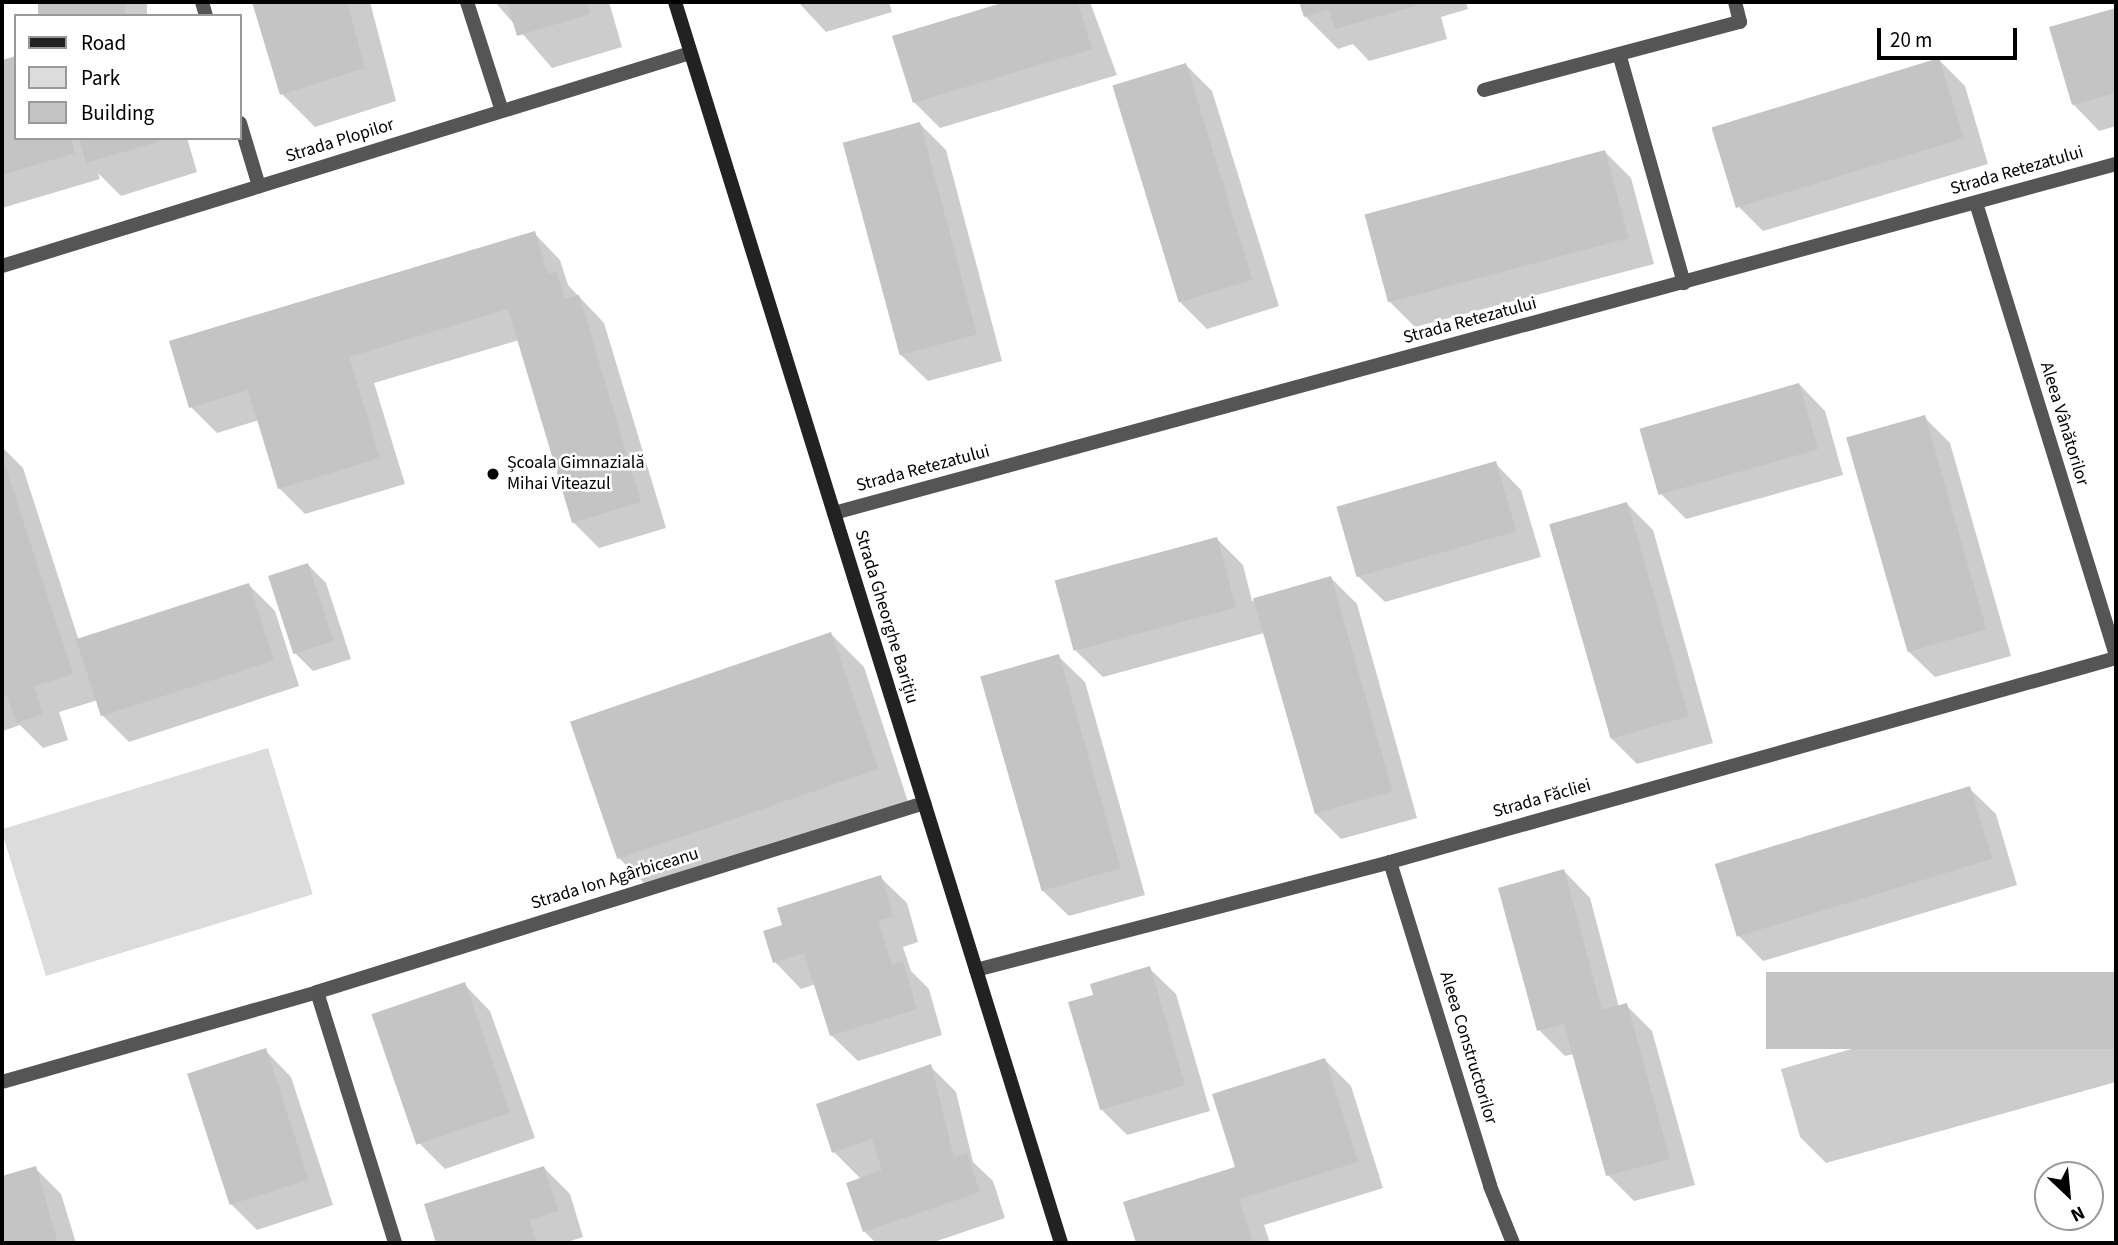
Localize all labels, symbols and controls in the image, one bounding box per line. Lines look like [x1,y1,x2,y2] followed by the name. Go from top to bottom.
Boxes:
[14,14,242,140] legend
[1880,14,2020,58] scale bar
[1890,25,1932,55] text: 20 m
[81,28,126,58] text: Road
[81,63,120,93] text: Park
[81,98,154,128] text: Building
[283,114,397,168] street label: Strada Plopilor
[1948,142,2086,200] street label: Strada Retezatului
[1401,293,1539,349] street label: Strada Retezatului
[2035,360,2093,488] street label: Aleea Vânătorilor
[854,441,992,497] street label: Strada Retezatului
[507,453,644,496] place label: Școala Gimnazială Mihai Viteazul
[485,466,501,482] marker: Școala Gimnazială Mihai Viteazul
[849,528,923,706] street label: Strada Gheorghe Barițiu
[1491,775,1593,823] street label: Strada Făcliei
[529,843,701,915] street label: Strada Ion Agârbiceanu
[1434,969,1502,1127] street label: Aleea Constructorilor
[2034,1161,2104,1231] north arrow
[2066,1199,2089,1228] text: N

